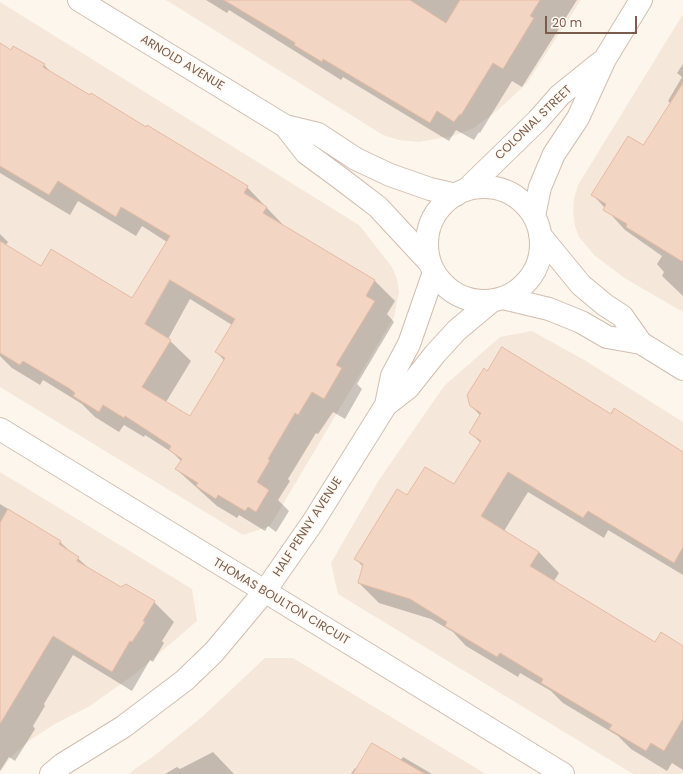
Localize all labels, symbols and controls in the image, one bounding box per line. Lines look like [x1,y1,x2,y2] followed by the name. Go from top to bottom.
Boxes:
[547,8,639,34] scale bar
[552,14,582,31] text: 20 m
[138,32,226,94] street label: ARNOLD AVENUE
[493,83,575,163] street label: COLONIAL STREET
[270,474,346,580] street label: HALF PENNY AVENUE
[210,555,352,649] street label: THOMAS BOULTON CIRCUIT

